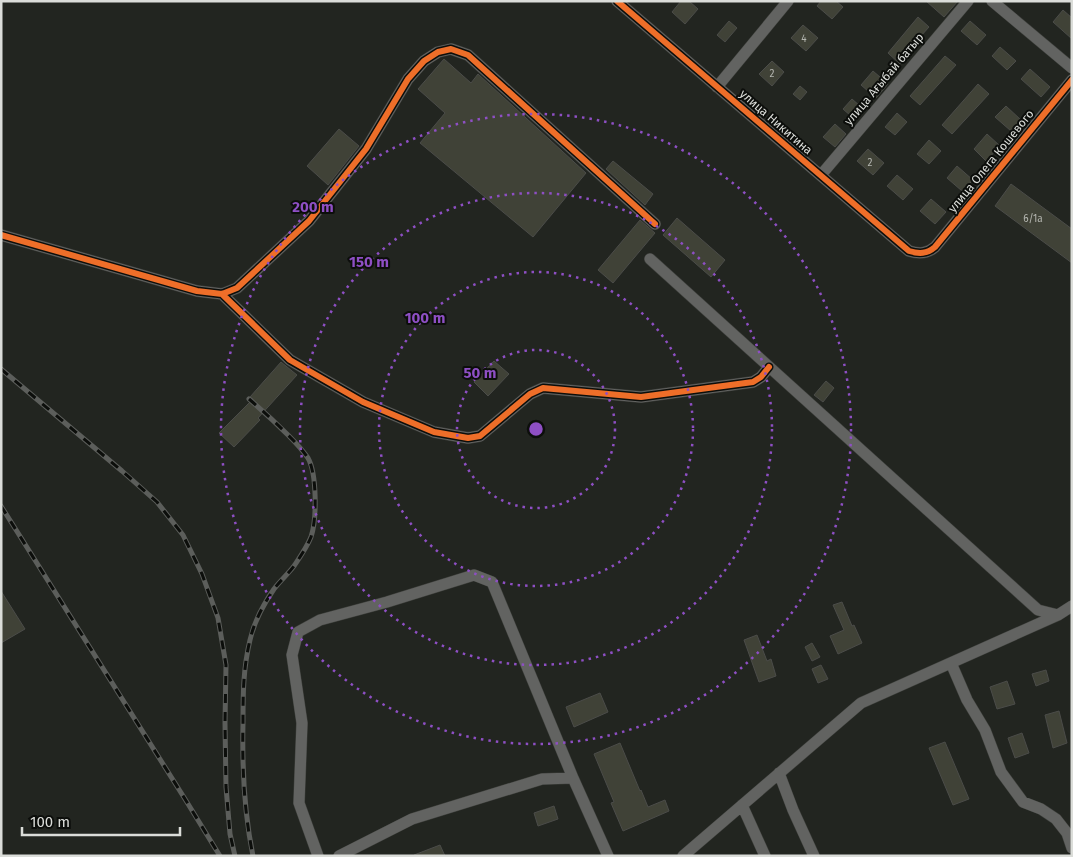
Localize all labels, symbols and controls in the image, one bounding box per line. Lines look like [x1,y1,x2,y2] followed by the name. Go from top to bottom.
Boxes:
[841,30,927,128] street label: улица Ағыбай батыр
[801,33,807,45] house number: 4
[770,68,775,80] house number: 2
[737,87,815,157] street label: улица Никитина
[945,107,1037,215] street label: улица Олега Кошевого
[868,157,873,169] house number: 2
[292,198,334,216] text: 200 m
[1023,213,1043,225] house number: 6/1а
[349,253,389,271] text: 150 m
[405,309,445,327] text: 100 m
[463,364,497,382] text: 50 m
[527,420,545,438] centre of rings
[22,804,180,836] scale bar
[30,813,70,831] text: 100 m

